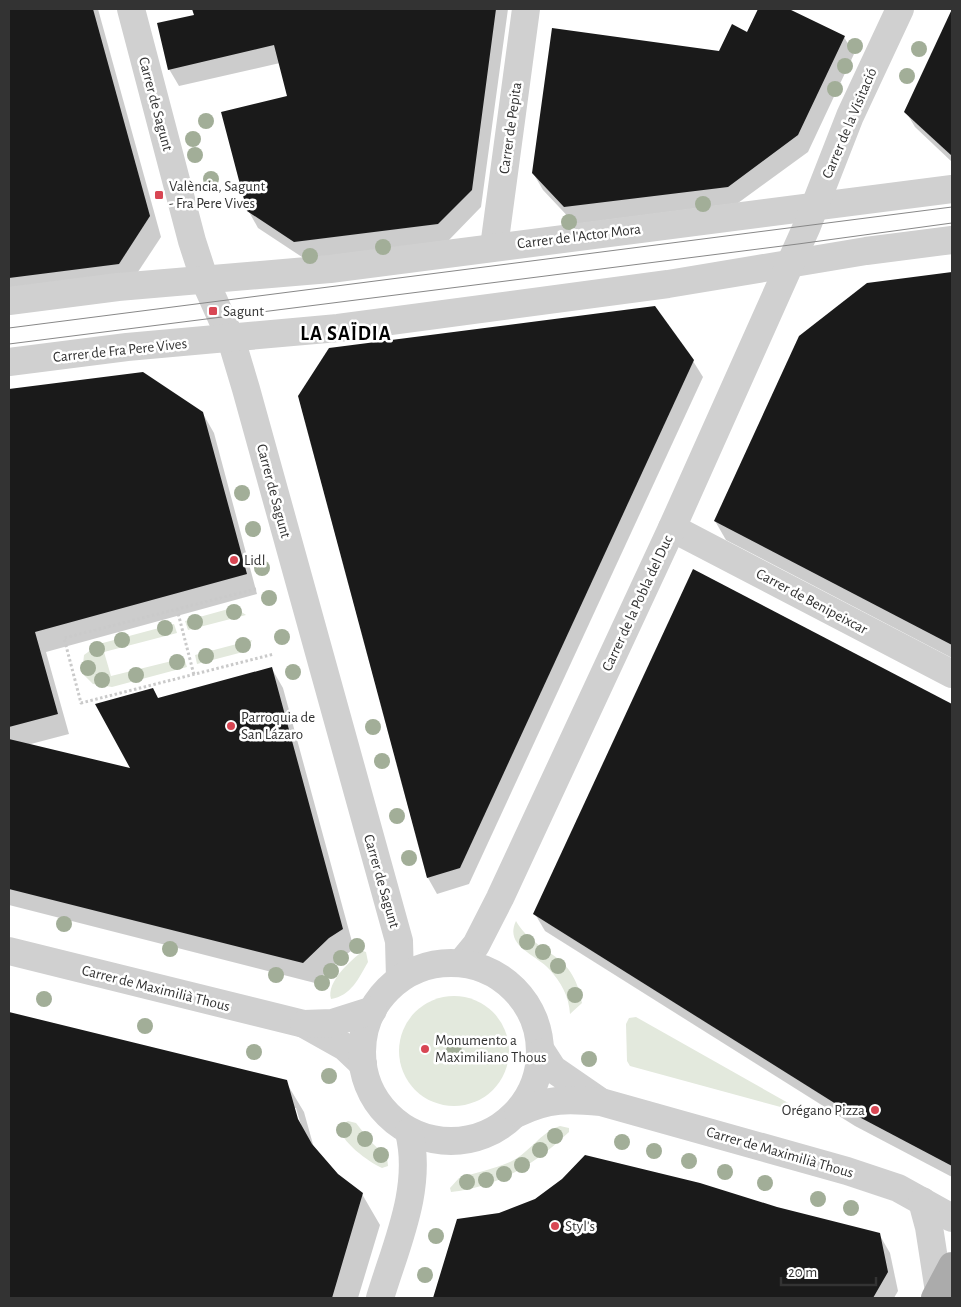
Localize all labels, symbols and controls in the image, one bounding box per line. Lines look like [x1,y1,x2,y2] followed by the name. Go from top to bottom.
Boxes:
[136,55,175,153] street label: Carrer de Sagunt
[819,66,880,181] street label: Carrer de la Visitació
[497,81,524,175] street label: Carrer de Pepita
[169,179,265,211] place label: València, Sagunt - Fra Pere Vives
[153,189,165,201] marker: València, Sagunt - Fra Pere Vives
[516,221,642,252] street label: Carrer de l'Actor Mora
[223,304,264,319] place label: Sagunt
[207,305,219,317] marker: Sagunt
[300,322,392,344] district label: LA SAÏDIA
[52,336,188,365] street label: Carrer de Fra Pere Vives
[254,442,293,540] street label: Carrer de Sagunt
[599,533,676,673] street label: Carrer de la Pobla del Duc
[244,553,265,568] place label: Lidl
[228,554,240,566] marker: Lidl
[754,566,870,637] street label: Carrer de Benipeixcar
[241,710,315,742] place label: Parroquia de San Lázaro
[225,720,237,732] marker: Parroquia de San Lázaro
[361,833,402,930] street label: Carrer de Sagunt
[80,963,232,1014] street label: Carrer de Maximilià Thous
[435,1033,547,1065] place label: Monumento a Maximiliano Thous
[419,1043,431,1055] marker: Monumento a Maximiliano Thous
[782,1103,865,1118] place label: Orégano Pizza
[869,1104,881,1116] marker: Orégano Pizza
[705,1124,855,1181] street label: Carrer de Maximilià Thous
[565,1219,595,1234] place label: Styl's
[549,1220,561,1232] marker: Styl's
[781,1254,876,1286] scale bar
[788,1265,817,1280] text: 20 m

